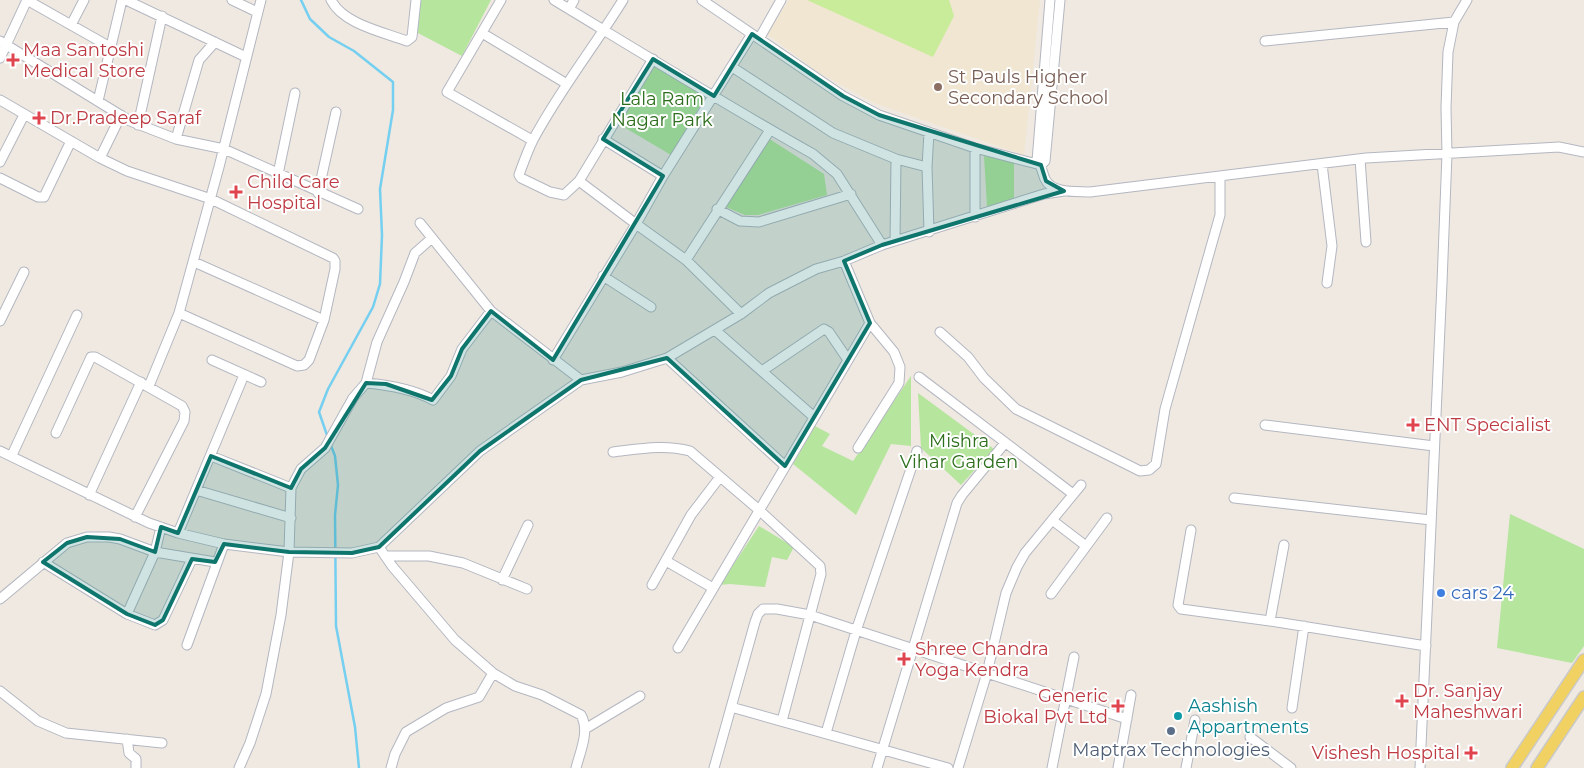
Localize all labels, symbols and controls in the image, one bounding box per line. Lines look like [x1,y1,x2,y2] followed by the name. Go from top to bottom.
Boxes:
[23,39,146,82] place label: Maa Santoshi Medical Store
[7,54,19,66] marker: Maa Santoshi Medical Store
[948,66,1108,109] place label: St Pauls Higher Secondary School
[932,81,944,93] marker: St Pauls Higher Secondary School
[611,88,713,131] park label: Lala Ram Nagar Park
[50,107,202,129] place label: Dr.Pradeep Saraf
[32,111,46,125] marker: Dr.Pradeep Saraf
[247,171,340,214] place label: Child Care Hospital
[229,185,243,199] marker: Child Care Hospital
[1424,414,1551,436] place label: ENT Specialist
[1406,418,1420,432] marker: ENT Specialist
[900,430,1018,473] park label: Mishra Vihar Garden
[1451,582,1514,604] place label: cars 24
[1435,587,1447,599] marker: cars 24
[915,638,1049,681] place label: Shree Chandra Yoga Kendra
[897,652,911,666] marker: Shree Chandra Yoga Kendra
[1413,680,1523,723] place label: Dr. Sanjay Maheshwari
[983,685,1108,728] place label: Generic Biokal Pvt Ltd
[1395,694,1409,708] marker: Dr. Sanjay Maheshwari
[1188,695,1309,738] place label: Aashish Appartments
[1112,700,1124,712] marker: Generic Biokal Pvt Ltd
[1172,710,1184,722] marker: Aashish Appartments
[1165,725,1177,737] marker: Maptrax Technologies
[1072,739,1270,761] place label: Maptrax Technologies
[1311,742,1460,764] place label: Vishesh Hospital
[1464,746,1478,760] marker: Vishesh Hospital

